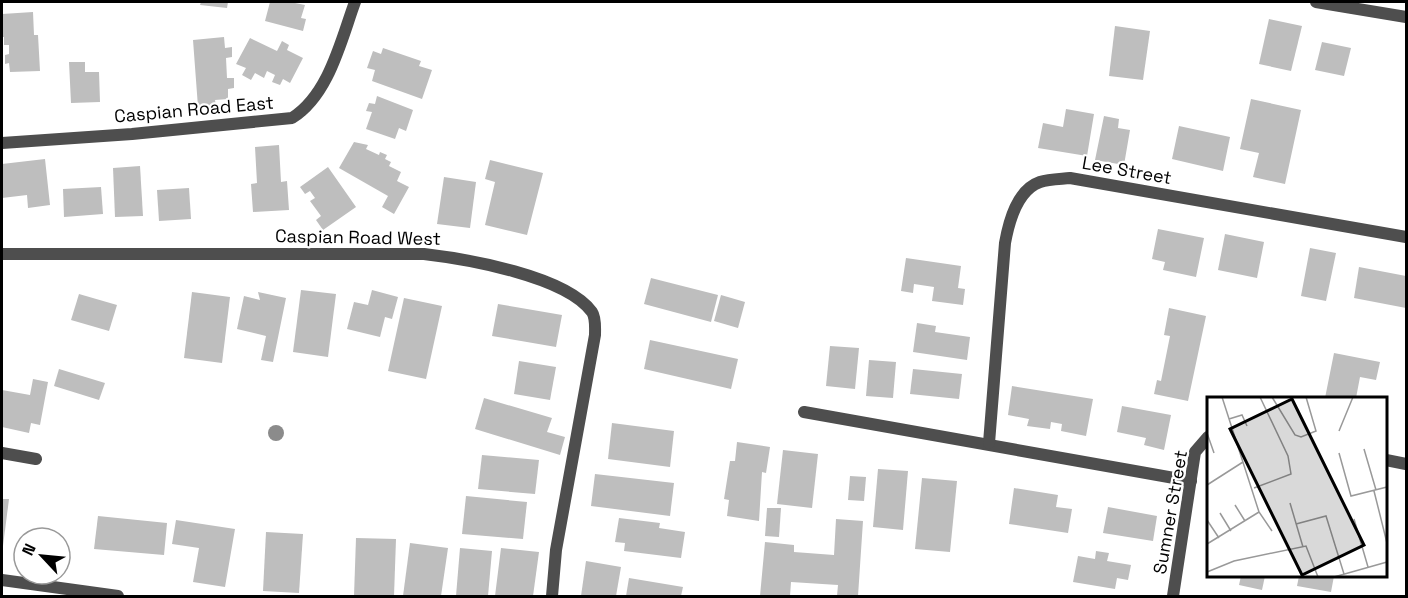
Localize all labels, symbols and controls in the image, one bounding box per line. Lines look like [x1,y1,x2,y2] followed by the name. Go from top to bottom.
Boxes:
[113,91,275,127] street label: Caspian Road East
[1080,151,1174,189] street label: Lee Street
[275,224,441,250] street label: Caspian Road West
[1207,397,1387,577] inset map
[1148,448,1192,576] street label: Sumner Street
[12,526,72,586] north arrow
[17,540,41,559] text: N

